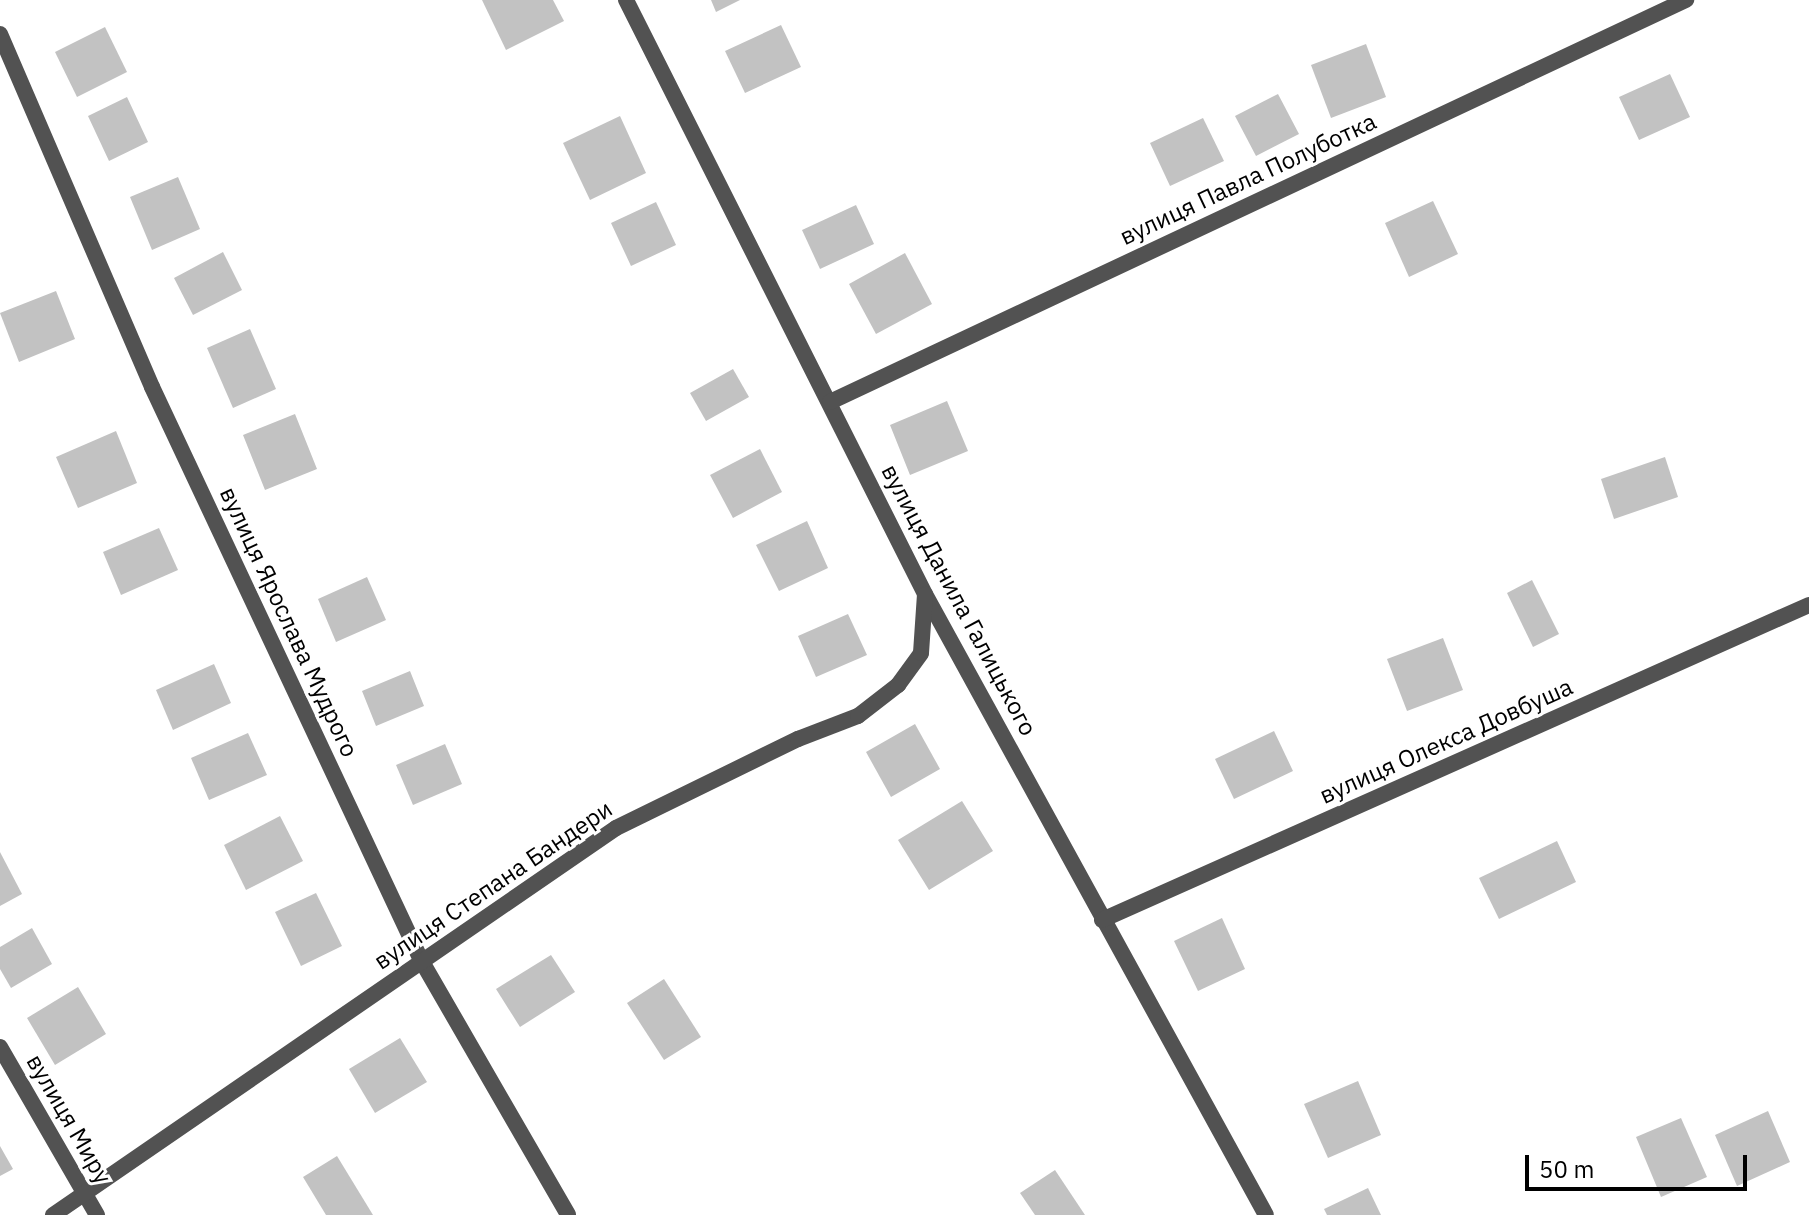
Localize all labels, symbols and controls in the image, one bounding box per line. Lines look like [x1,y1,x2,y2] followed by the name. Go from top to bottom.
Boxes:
[1115,107,1381,251] street label: вулиця Павла Полуботка
[875,459,1043,741] street label: вулиця Данила Галицького
[214,482,364,762] street label: вулиця Ярослава Мудрого
[1315,672,1577,810] street label: вулиця Олекса Довбуша
[368,794,618,976] street label: вулиця Степана Бандери
[20,1049,118,1189] street label: вулиця Миру
[1529,1139,1751,1189] scale bar
[1539,1153,1594,1185] text: 50 m

